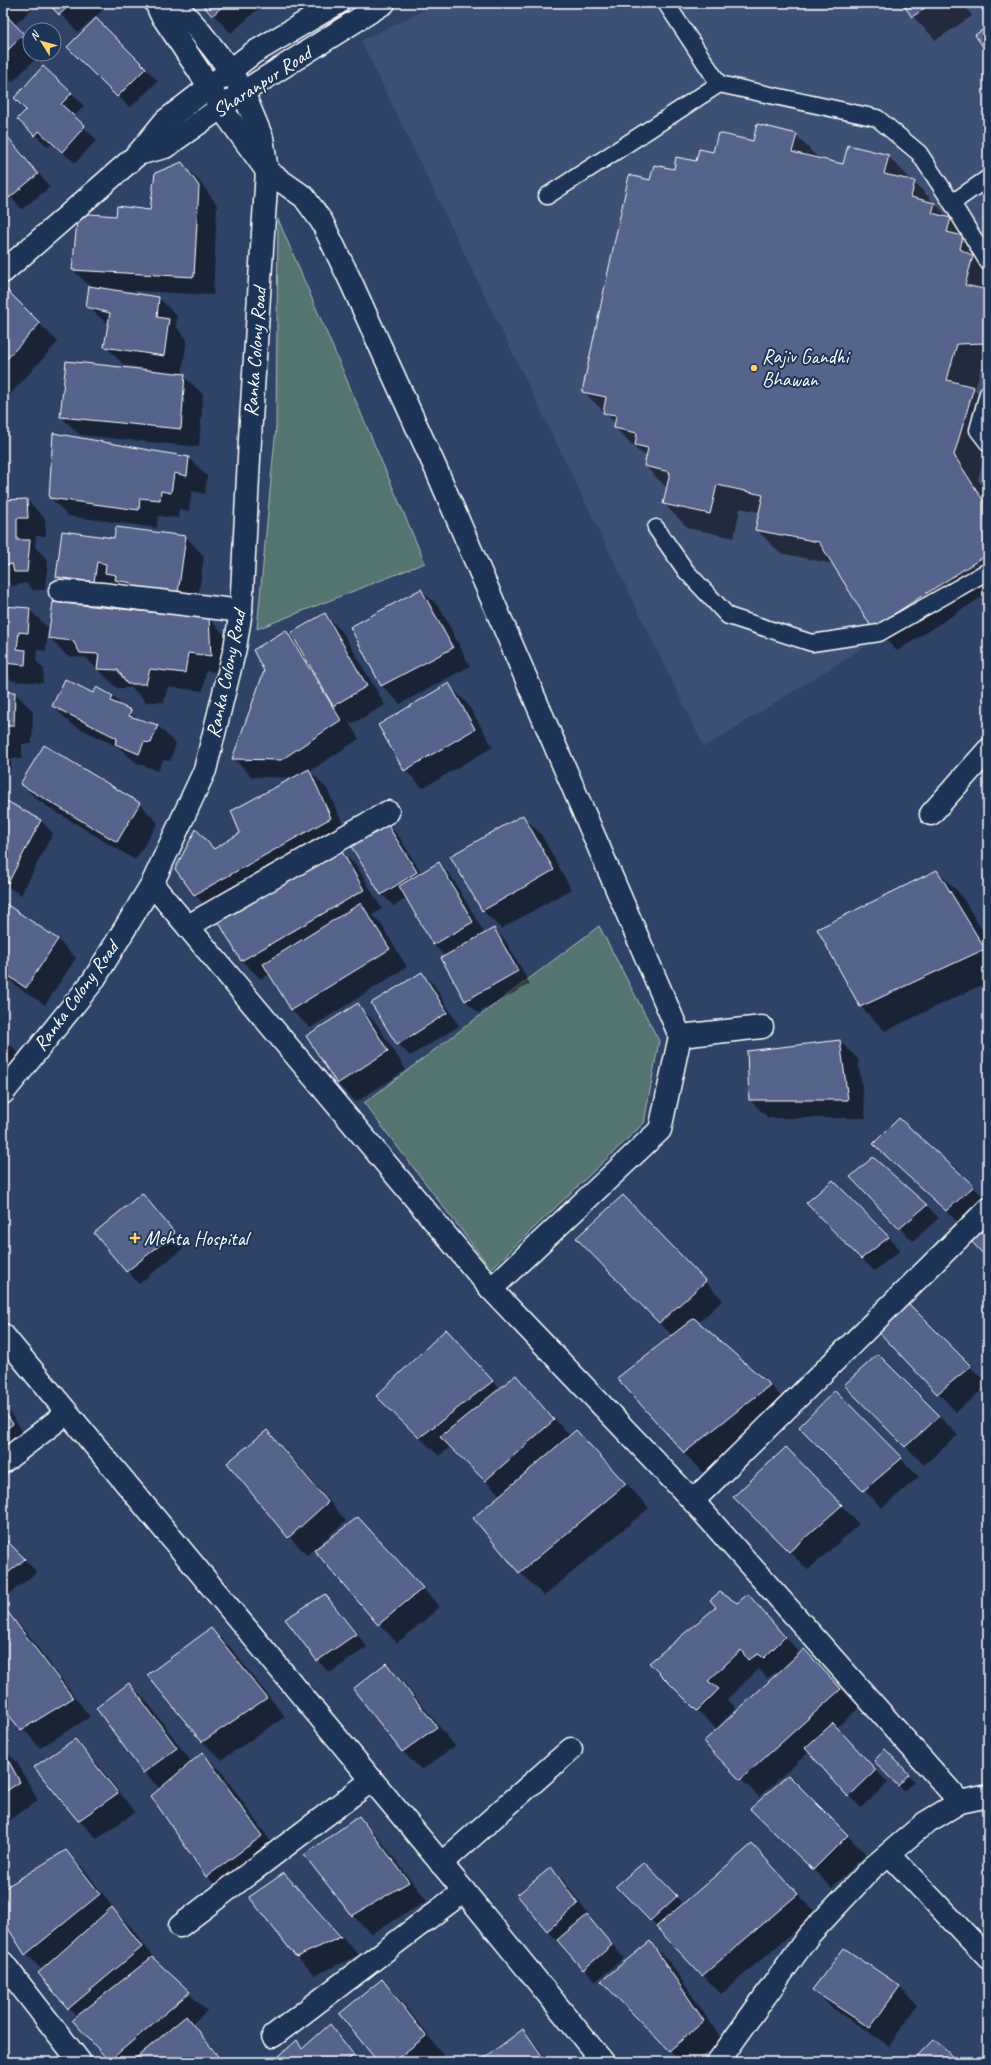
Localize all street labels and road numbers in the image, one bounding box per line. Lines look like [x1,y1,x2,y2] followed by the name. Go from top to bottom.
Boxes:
[208,39,319,123] street label: Sharanpur Road
[238,283,272,418] street label: Ranka Colony Road
[200,605,252,740] street label: Ranka Colony Road
[28,934,126,1056] street label: Ranka Colony Road

